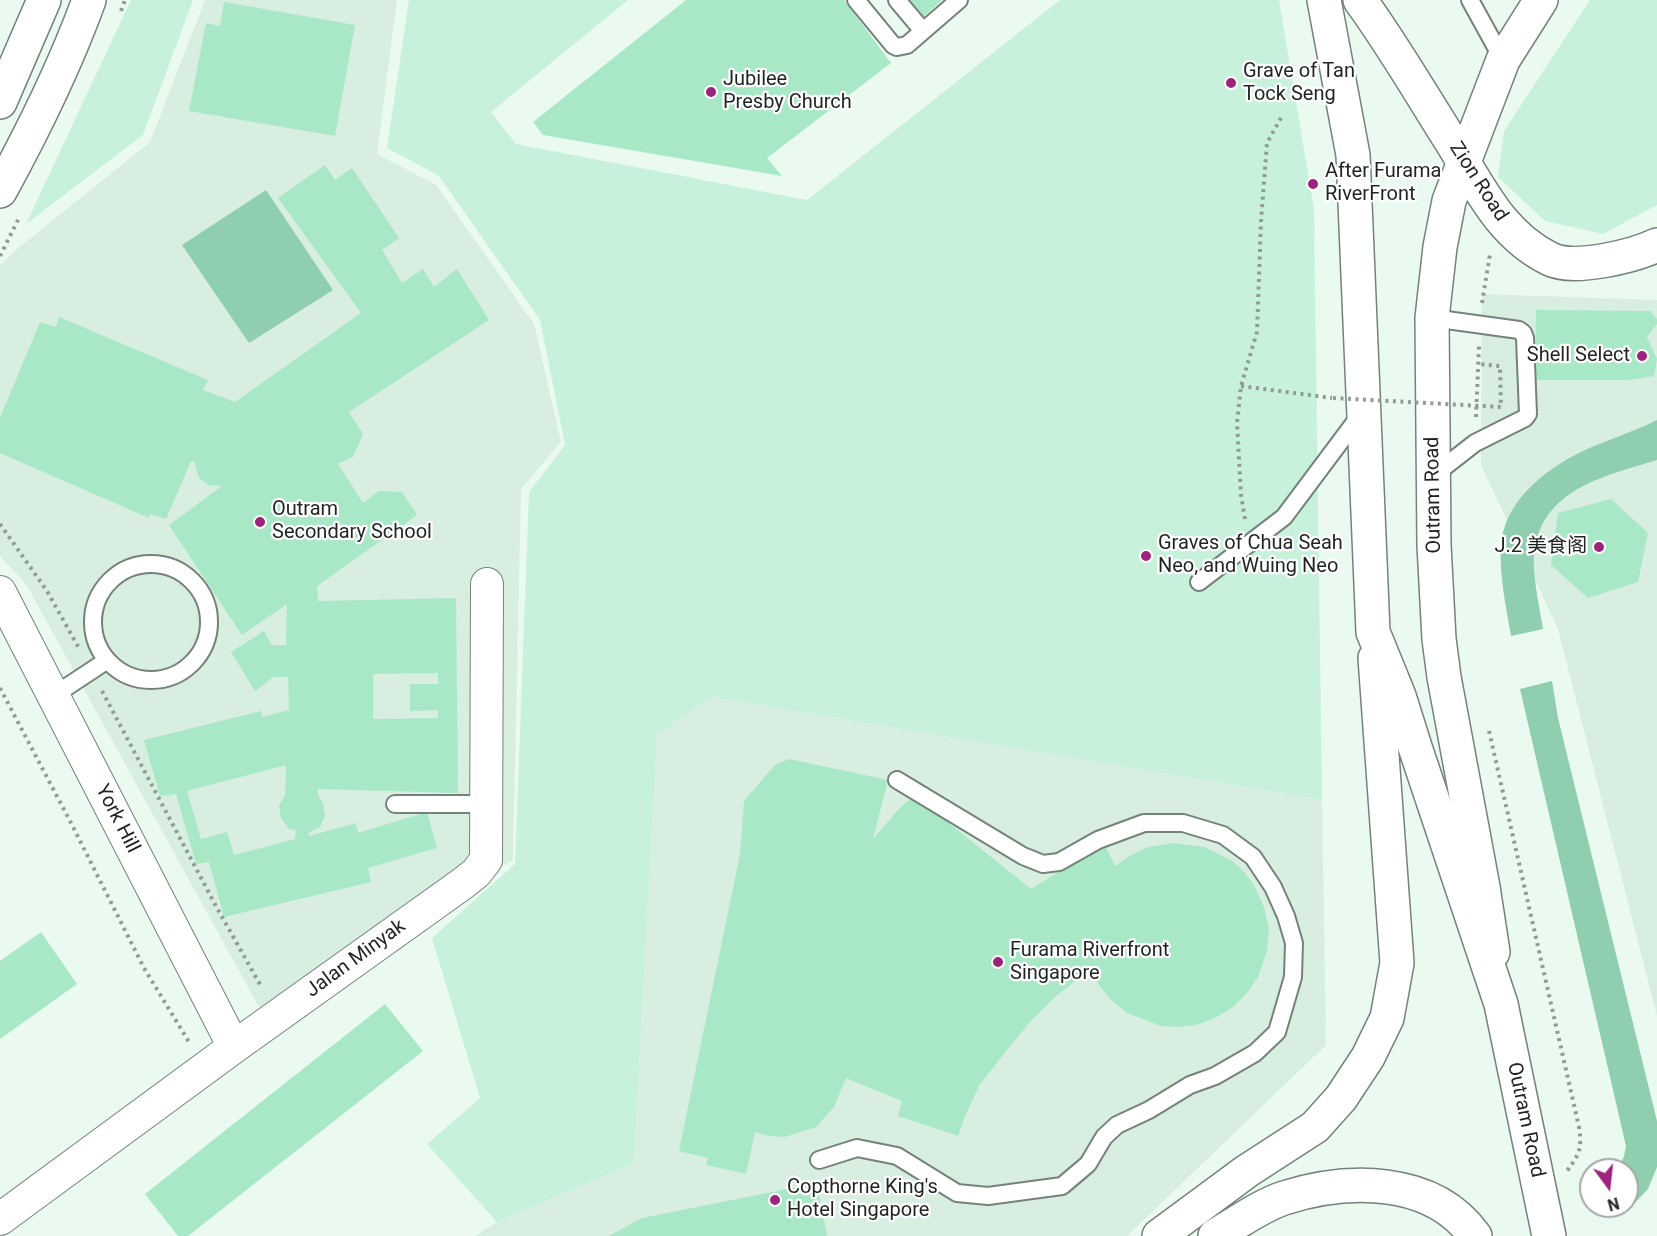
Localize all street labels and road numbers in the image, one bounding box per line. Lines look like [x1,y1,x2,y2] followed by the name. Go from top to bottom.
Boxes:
[1443,138,1513,226] street label: Zion Road
[1421,436,1447,554] street label: Outram Road
[90,781,144,857] street label: York Hill
[301,915,411,1003] street label: Jalan Minyak
[1501,1060,1549,1180] street label: Outram Road

